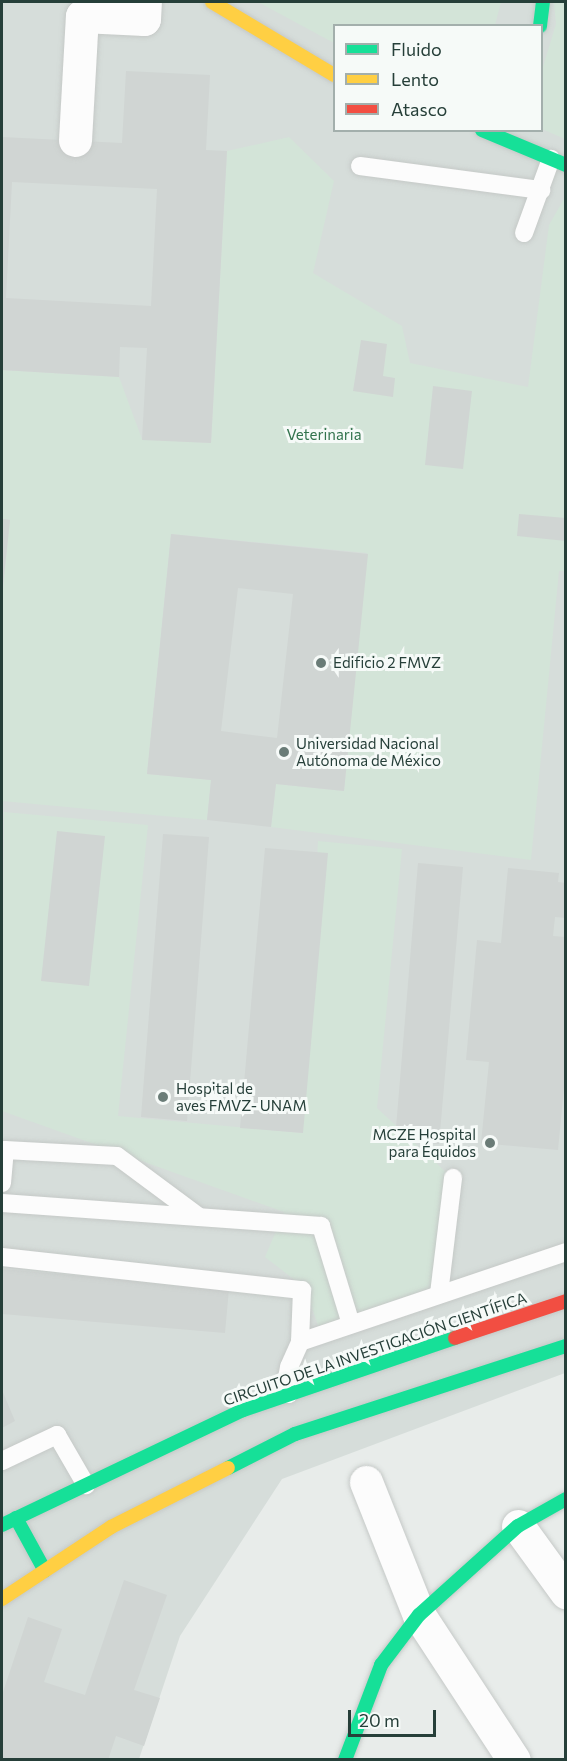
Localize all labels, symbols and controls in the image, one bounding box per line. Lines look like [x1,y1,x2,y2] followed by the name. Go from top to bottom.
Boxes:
[333,24,543,132] legend
[391,38,442,60] text: Fluido
[391,68,439,90] text: Lento
[391,98,447,120] text: Atasco
[287,426,361,444] park label: Veterinaria
[333,654,441,672] place label: Edificio 2 FMVZ
[314,656,328,670] marker: Edificio 2 FMVZ
[296,734,441,769] place label: Universidad Nacional Autónoma de México
[277,745,291,759] marker: Universidad Nacional Autónoma de México
[176,1079,307,1114] place label: Hospital de aves FMVZ- UNAM
[154,1088,172,1106] marker: Hospital de aves FMVZ- UNAM
[372,1125,476,1160] place label: MCZE Hospital para Équidos
[481,1134,499,1152] marker: MCZE Hospital para Équidos
[221,1288,529,1410] street label: CIRCUITO DE LA INVESTIGACIÓN CIENTÍFICA
[351,1698,440,1736] scale bar
[359,1709,400,1731] text: 20 m

